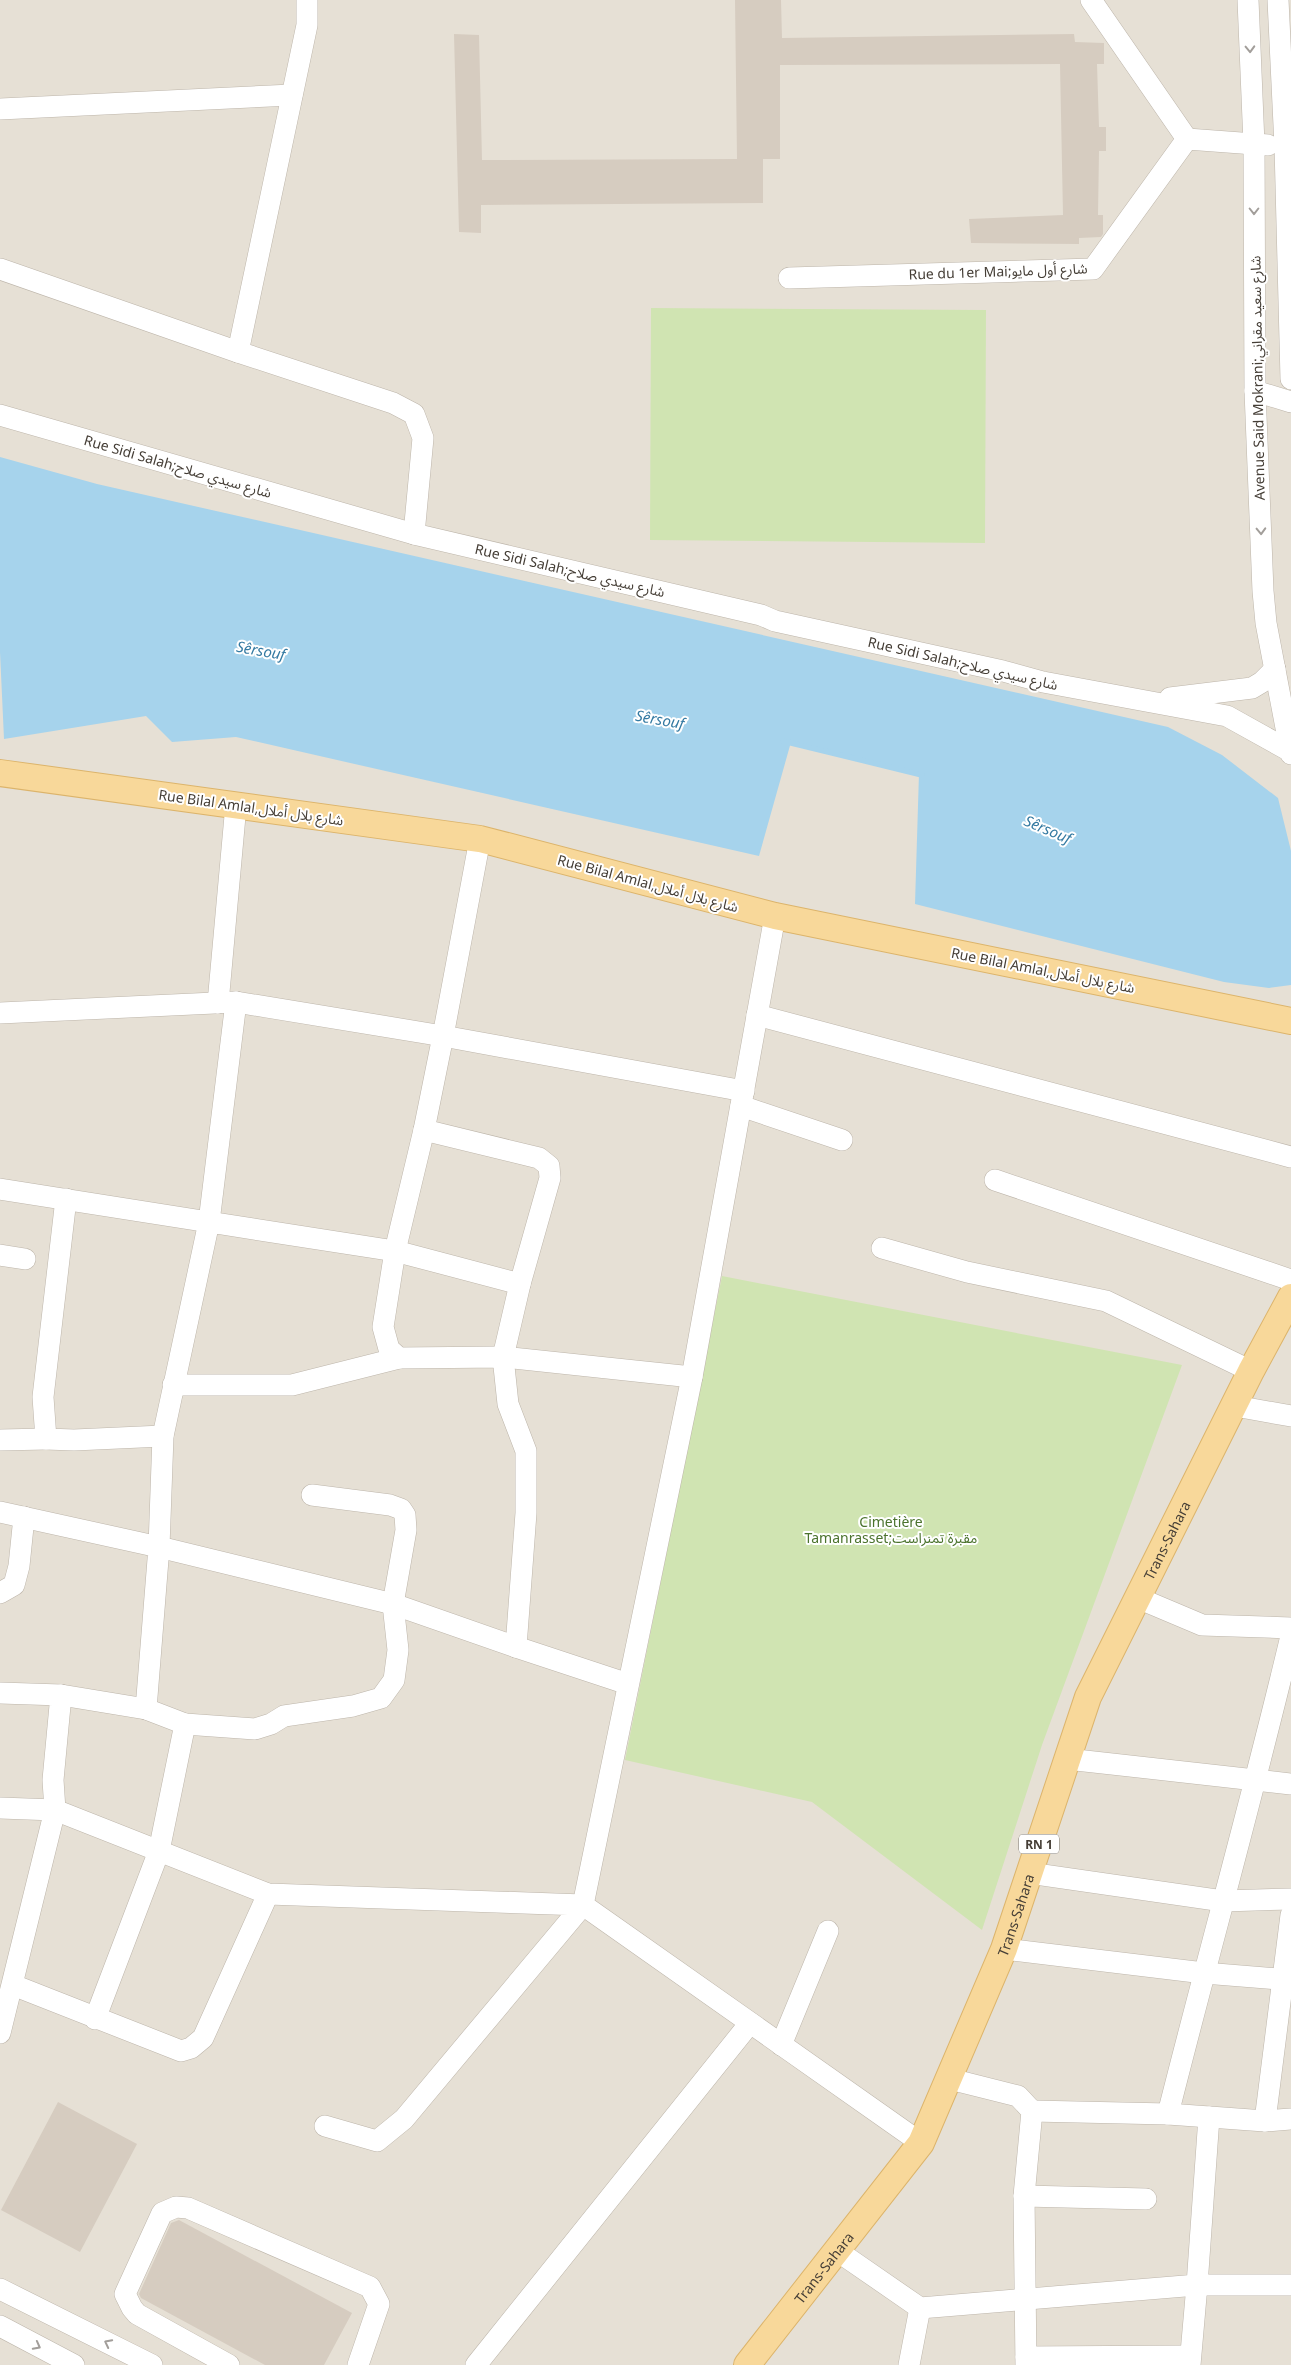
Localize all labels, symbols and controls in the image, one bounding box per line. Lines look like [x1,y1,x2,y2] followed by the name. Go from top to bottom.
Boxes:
[1245,45,1255,53] one-way arrow
[1249,208,1259,215] one-way arrow
[1245,255,1271,500] street label: Avenue Said Mokrani;شارع سعيد مقراني
[908,258,1088,286] street label: Rue du 1er Mai;شارع أول مايو
[81,430,274,504] street label: Rue Sidi Salah;شارع سيدي صلاح
[1255,527,1266,535] one-way arrow
[473,539,667,603] street label: Rue Sidi Salah;شارع سيدي صلاح
[866,632,1060,696] street label: Rue Sidi Salah;شارع سيدي صلاح
[235,636,289,665] water label: Sêrsouf
[634,705,688,734] water label: Sêrsouf
[157,785,345,831] street label: Rue Bilal Amlal,شارع بلال أملال
[1021,810,1077,849] water label: Sêrsouf
[555,850,741,918] street label: Rue Bilal Amlal,شارع بلال أملال
[949,943,1136,999] street label: Rue Bilal Amlal,شارع بلال أملال
[1139,1498,1194,1583] street label: Trans-Sahara
[805,1512,977,1547] park label: Cimetière Tamanrasset;مقبرة تمنراست
[1019,1835,1059,1854] road number: RN 1
[993,1871,1038,1959] street label: Trans-Sahara
[790,2228,857,2307] street label: Trans-Sahara
[32,2339,41,2349] one-way arrow
[104,2339,113,2349] one-way arrow

